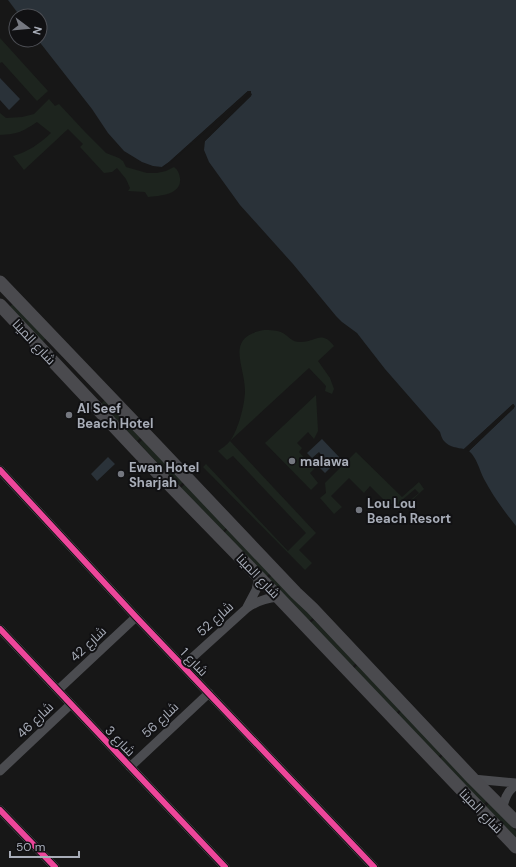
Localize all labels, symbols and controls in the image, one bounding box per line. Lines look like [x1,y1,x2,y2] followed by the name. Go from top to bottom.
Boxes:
[8,8,48,48] north arrow
[30,25,45,37] text: N
[9,316,59,368] street label: شارع المينا
[77,400,153,432] place label: Al Seef Beach Hotel
[64,410,74,420] marker: Al Seef Beach Hotel
[300,453,349,470] place label: malawa
[287,456,297,466] marker: malawa
[129,459,199,491] place label: Ewan Hotel Sharjah
[116,469,126,479] marker: Ewan Hotel Sharjah
[367,495,451,527] place label: Lou Lou Beach Resort
[354,505,364,515] marker: Lou Lou Beach Resort
[232,550,284,602] street label: شارع المينا
[193,598,237,640] street label: شارع 52
[66,623,110,665] street label: شارع 42
[177,644,211,680] street label: شارع 1
[13,698,57,742] street label: شارع 46
[138,699,182,741] street label: شارع 56
[101,722,139,760] street label: شارع 3
[455,785,507,837] street label: شارع المينا
[10,833,79,859] scale bar
[16,839,45,855] text: 50 m

